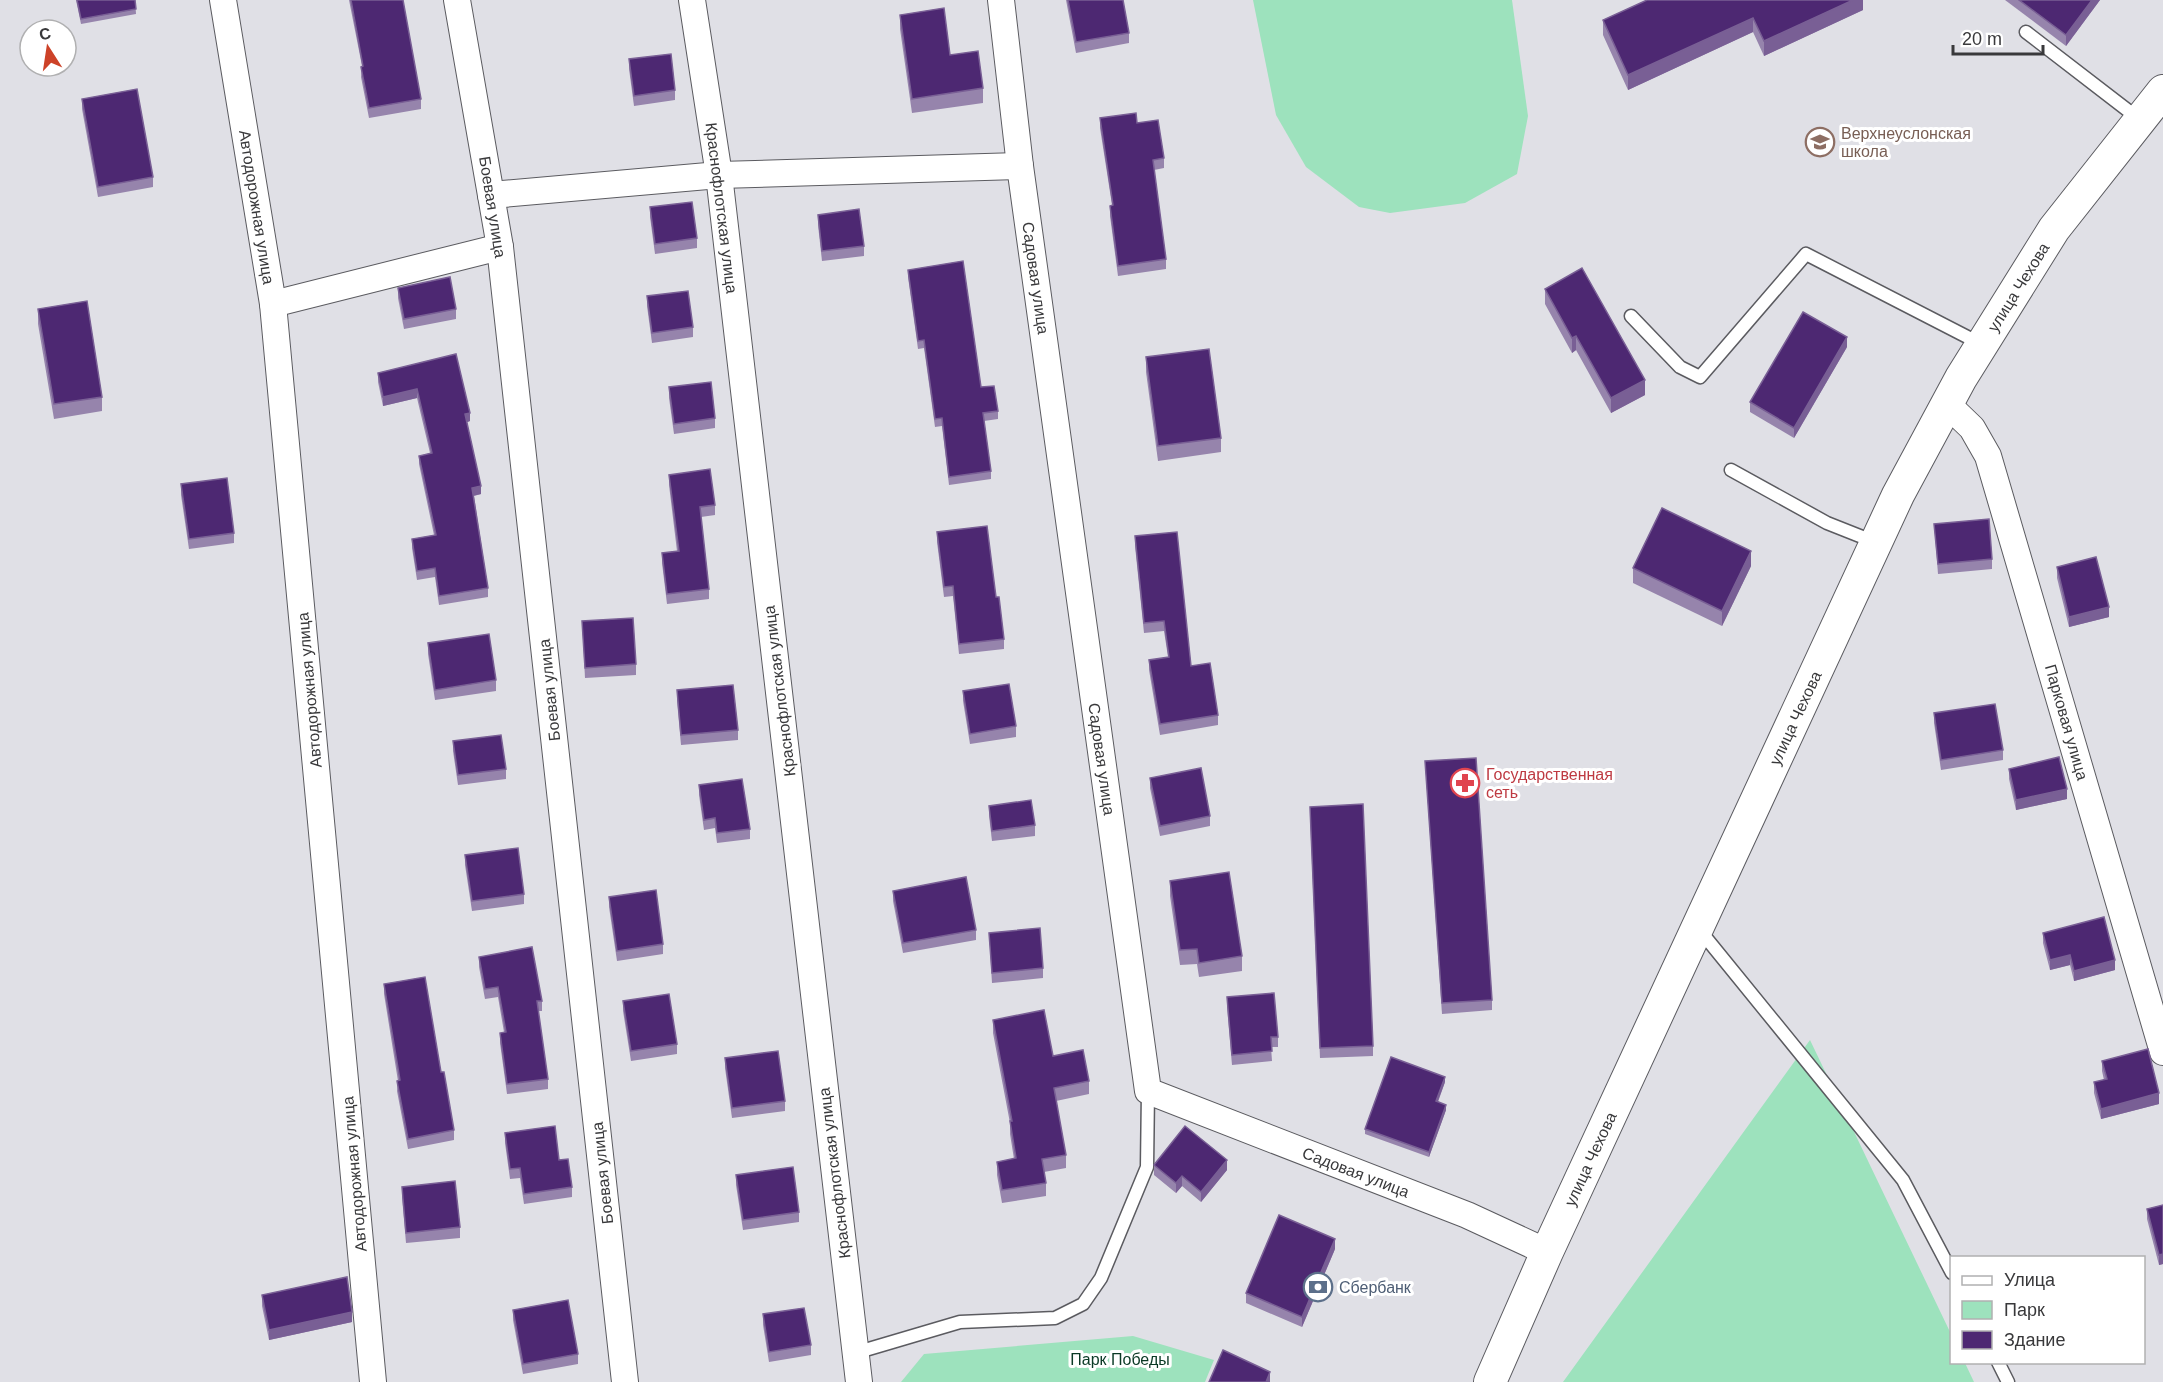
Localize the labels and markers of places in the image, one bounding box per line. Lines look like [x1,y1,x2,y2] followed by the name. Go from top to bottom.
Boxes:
[1841,125,1971,160] place label: Верхнеуслонская школа
[1804,126,1836,158] school or university icon: Верхнеуслонская школа
[1486,766,1613,801] place label: Государственная сеть
[1449,767,1481,799] pharmacy icon: Государственная сеть
[1302,1271,1334,1303] bank icon: Сбербанк
[1339,1279,1412,1296] place label: Сбербанк

